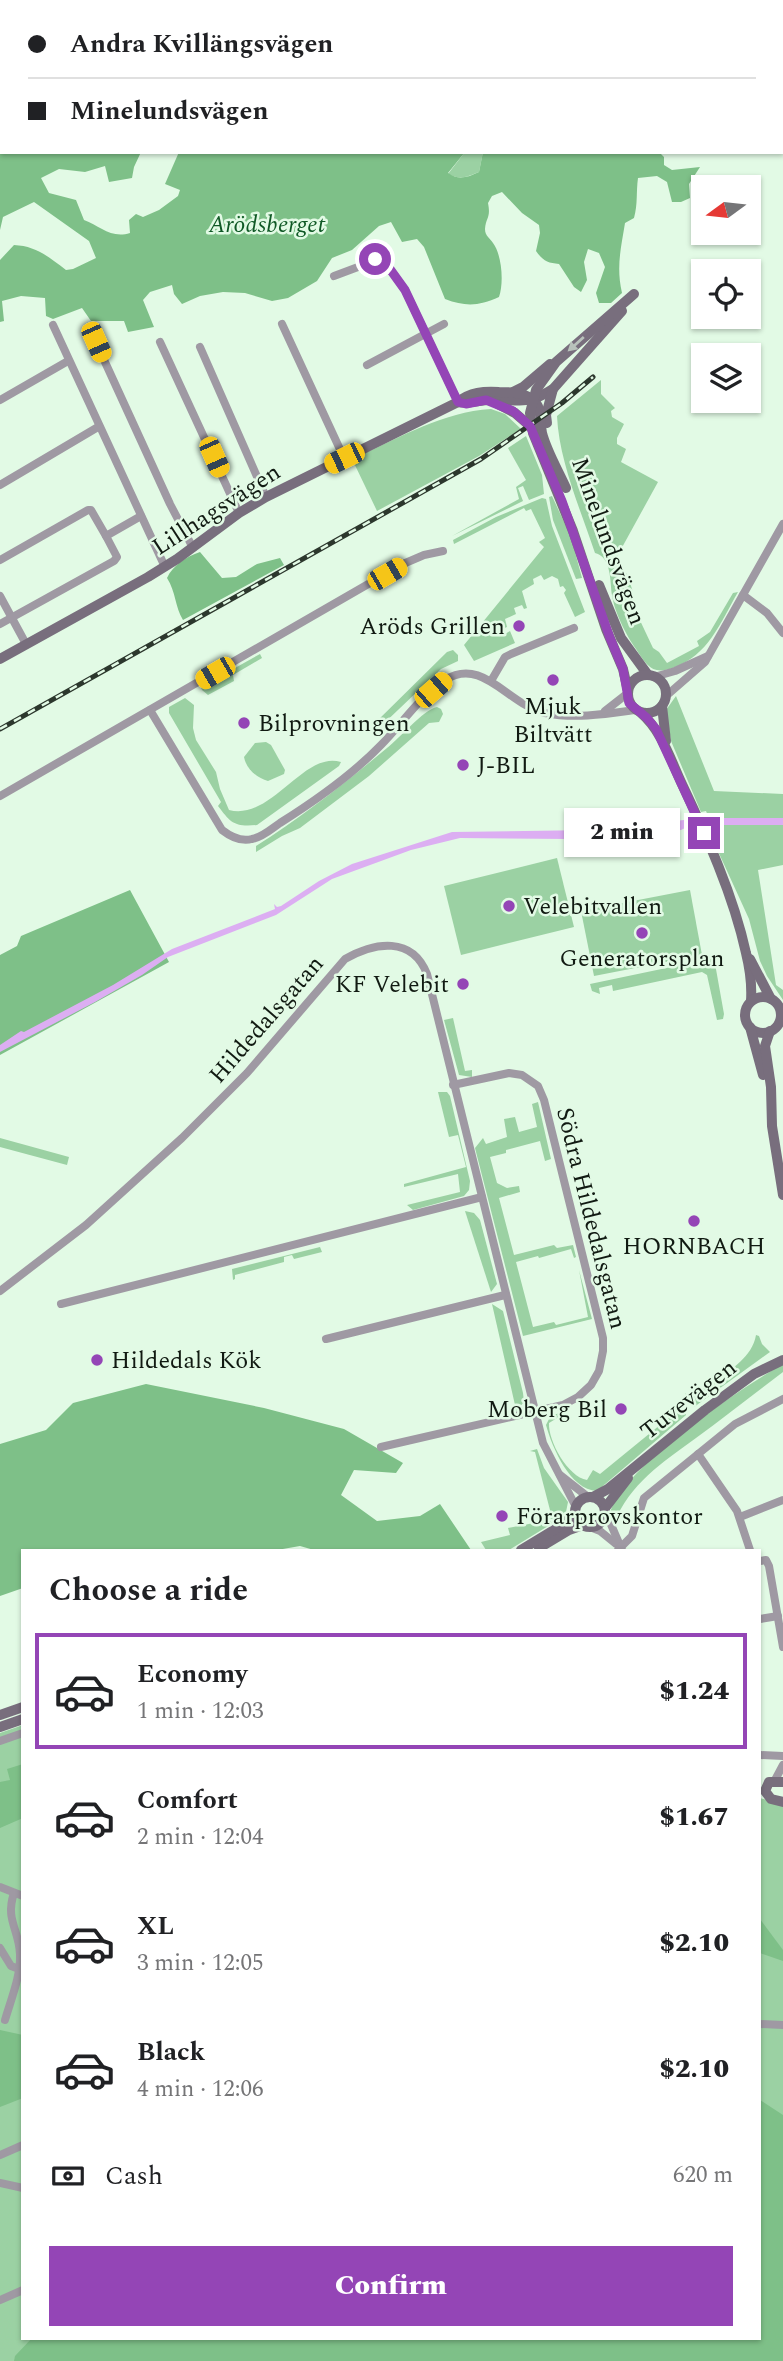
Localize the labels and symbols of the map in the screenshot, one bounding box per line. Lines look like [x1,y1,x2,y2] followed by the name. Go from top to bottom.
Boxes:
[691,175,761,245] north arrow
[208,207,326,243] park label: Arödsberget
[359,243,391,275] route start
[78,319,115,365] car
[567,336,585,352] one-way arrow
[196,434,233,480] car
[321,439,368,477] car
[561,453,655,630] street label: Minelundsvägen
[145,455,288,565] street label: Lillhagsvägen
[364,554,411,594] car
[359,609,505,645] place label: Aröds Grillen
[511,618,527,634] marker: Aröds Grillen
[192,653,239,693] car
[411,668,456,712] car
[545,672,561,688] marker: Mjuk Biltvätt
[513,689,593,753] place label: Mjuk Biltvätt
[258,706,410,742] place label: Bilprovningen
[236,715,252,731] marker: Bilprovningen
[477,748,535,784] place label: J-BIL
[455,757,471,773] marker: J-BIL
[564,808,680,858] callout: 2 min
[688,817,720,849] route end
[523,889,662,925] place label: Velebitvallen
[501,898,517,914] marker: Velebitvallen
[634,925,650,941] marker: Generatorsplan
[560,941,724,977] place label: Generatorsplan
[201,947,333,1092] street label: Hildedalsgatan
[335,967,449,1003] place label: KF Velebit
[455,976,471,992] marker: KF Velebit
[546,1104,636,1333] street label: Södra Hildedalsgatan
[686,1213,702,1229] marker: HORNBACH
[622,1229,766,1265] place label: HORNBACH
[111,1343,262,1379] place label: Hildedals Kök
[633,1350,745,1449] street label: Tuvevägen
[89,1352,105,1368] marker: Hildedals Kök
[487,1392,607,1428] place label: Moberg Bil
[613,1401,629,1417] marker: Moberg Bil
[516,1499,703,1535] place label: Förarprovskontor
[494,1508,510,1524] marker: Förarprovskontor

